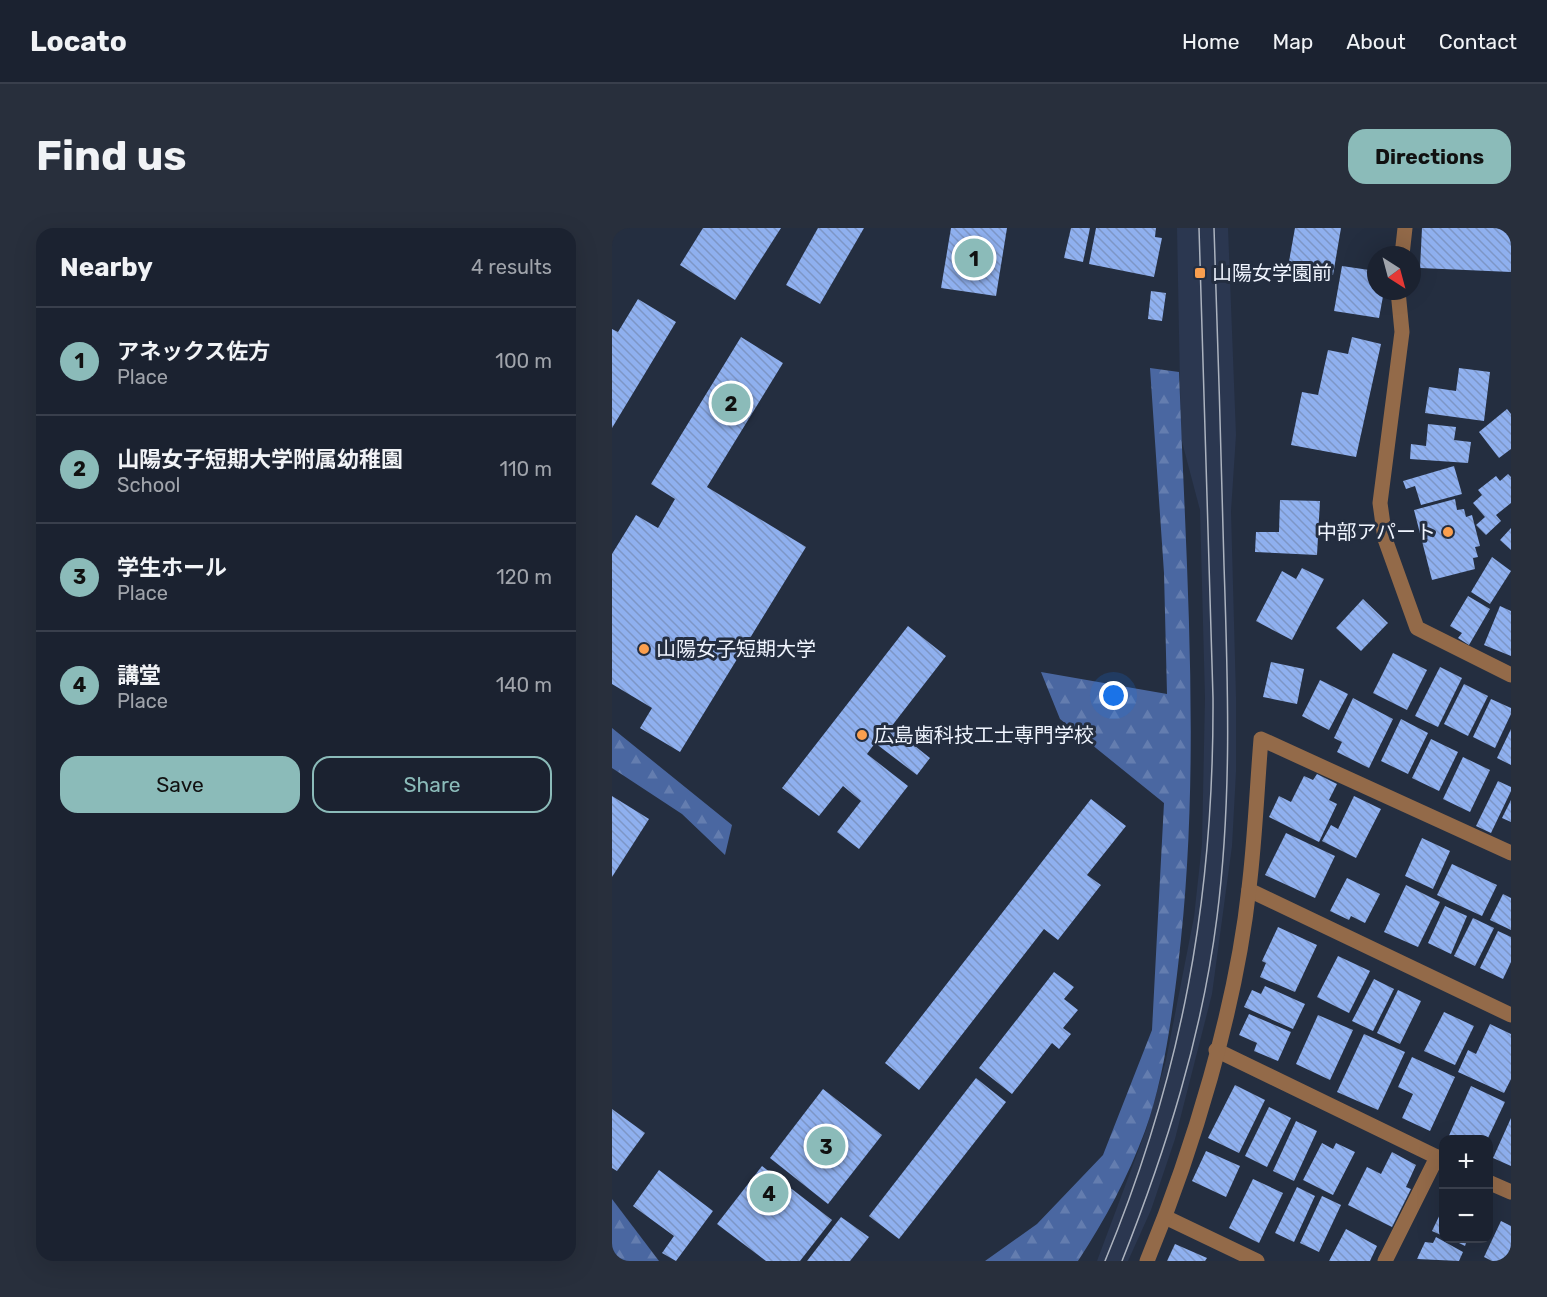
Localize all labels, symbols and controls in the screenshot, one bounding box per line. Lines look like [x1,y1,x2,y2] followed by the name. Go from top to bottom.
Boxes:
[30,25,127,58] text: Locato
[1182,29,1239,54] text: Home
[1272,29,1313,54] text: Map
[1346,29,1406,54] text: About
[1439,29,1517,54] text: Contact
[1348,129,1511,184] button: Directions
[36,131,187,181] text: Find us
[954,236,994,280] pin: 1
[1367,246,1421,300] north arrow
[60,252,153,283] text: Nearby
[471,255,552,279] text: 4 results
[1212,261,1332,285] place label: 山陽女学園前
[1193,266,1207,280] marker: 山陽女学園前
[117,338,270,365] text: アネックス佐方
[75,349,84,373] text: 1
[495,349,552,373] text: 100 m
[117,365,168,389] text: Place
[712,380,750,426] pin: 2
[117,446,403,473] text: 山陽女子短期大学附属幼稚園
[73,457,86,481] text: 2
[500,457,552,481] text: 110 m
[117,473,180,497] text: School
[1316,520,1436,544] place label: 中部アパート
[1441,525,1455,539] marker: 中部アパート
[117,554,227,581] text: 学生ホール
[73,565,86,589] text: 3
[496,565,552,589] text: 120 m
[117,581,168,605] text: Place
[656,637,816,661] place label: 山陽女子短期大学
[637,642,651,656] marker: 山陽女子短期大学
[117,662,161,689] text: 講堂
[73,673,86,697] text: 4
[496,673,552,697] text: 140 m
[1099,681,1128,710] your location
[117,689,168,713] text: Place
[874,723,1094,747] place label: 広島歯科技工士専門学校
[855,728,869,742] marker: 広島歯科技工士専門学校
[60,756,300,813] button: Save
[312,756,552,813] button: Share
[806,1124,846,1168] pin: 3
[1439,1135,1493,1243] map controls
[1439,1135,1493,1189] button: +
[750,1170,788,1216] pin: 4
[1439,1189,1493,1243] button: −

